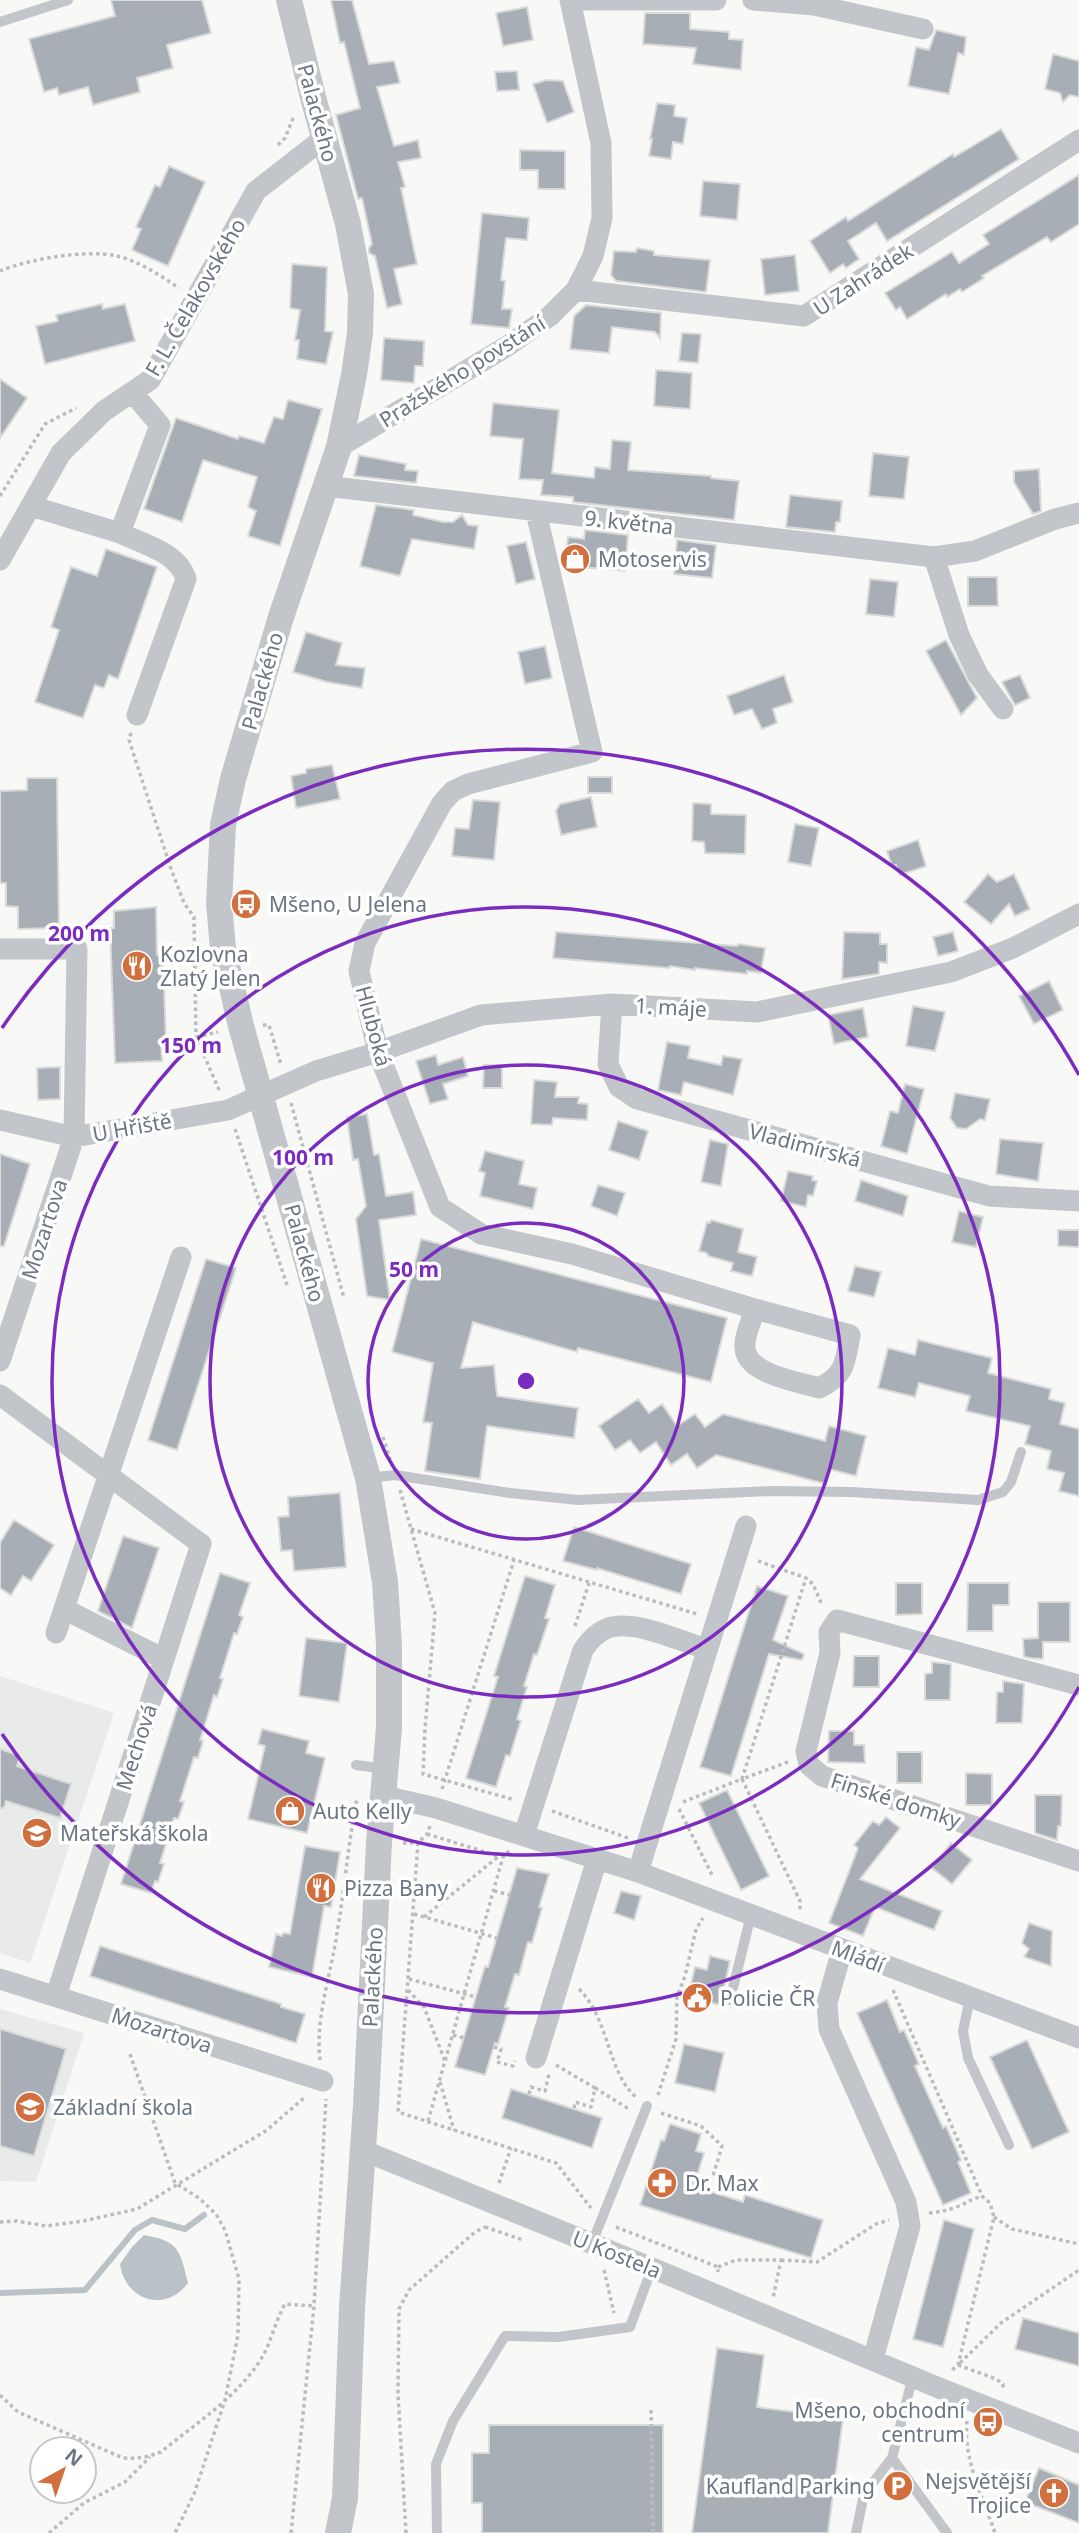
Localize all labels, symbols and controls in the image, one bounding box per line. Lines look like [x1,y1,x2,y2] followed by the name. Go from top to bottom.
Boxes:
[291,61,345,165] street label: Palackého
[138,213,252,381] street label: F. L. Čelakovského
[808,236,919,322] street label: U Zahrádek
[374,308,551,433] street label: Pražského povstání
[583,503,675,541] street label: 9. května
[558,542,592,576] shop icon: Motoservis
[598,545,707,573] place label: Motoservis
[235,629,289,733] street label: Palackého
[229,887,263,921] bus stop icon: Mšeno, U Jelena
[269,890,427,918] place label: Mšeno, U Jelena
[48,919,110,947] text: 200 m
[160,940,261,992] place label: Kozlovna Zlatý Jelen
[120,949,154,983] restaurant icon: Kozlovna Zlatý Jelen
[350,982,398,1070] street label: Hluboká
[634,991,708,1023] street label: 1. máje
[160,1031,222,1059] text: 150 m
[90,1106,174,1148] street label: U Hřiště
[746,1117,864,1173] street label: Vladimírská
[272,1143,334,1171] text: 100 m
[15,1175,73,1283] street label: Mozartova
[278,1201,332,1305] street label: Palackého
[389,1255,439,1283] text: 50 m
[514,1369,538,1393] centre of rings
[109,1701,163,1793] street label: Mechová
[827,1766,965,1834] street label: Finské domky
[273,1794,307,1828] shop icon: Auto Kelly
[313,1797,412,1825] place label: Auto Kelly
[20,1816,54,1850] school or university icon: Mateřská škola
[60,1819,209,1847] place label: Mateřská škola
[304,1871,338,1905] restaurant icon: Pizza Bany
[344,1874,449,1902] place label: Pizza Bany
[355,1926,389,2028] street label: Palackého
[827,1933,889,1979] street label: Mládí
[680,1981,714,2015] public building icon: Policie ČR
[720,1984,815,2012] place label: Policie ČR
[108,2001,216,2059] street label: Mozartova
[13,2090,47,2124] school or university icon: Základní škola
[53,2093,193,2121] place label: Základní škola
[645,2166,679,2200] pharmacy icon: Dr. Max
[685,2169,759,2197] place label: Dr. Max
[569,2224,665,2284] street label: U Kostela
[795,2396,966,2448] place label: Mšeno, obchodní centrum
[971,2405,1005,2439] bus stop icon: Mšeno, obchodní centrum
[28,2435,98,2505] north arrow
[60,2442,88,2472] text: N
[925,2467,1032,2519] place label: Nejsvětější Trojice
[881,2469,915,2503] parking icon: Kaufland Parking
[706,2472,875,2500] place label: Kaufland Parking
[1037,2476,1071,2510] church icon: Nejsvětější Trojice

